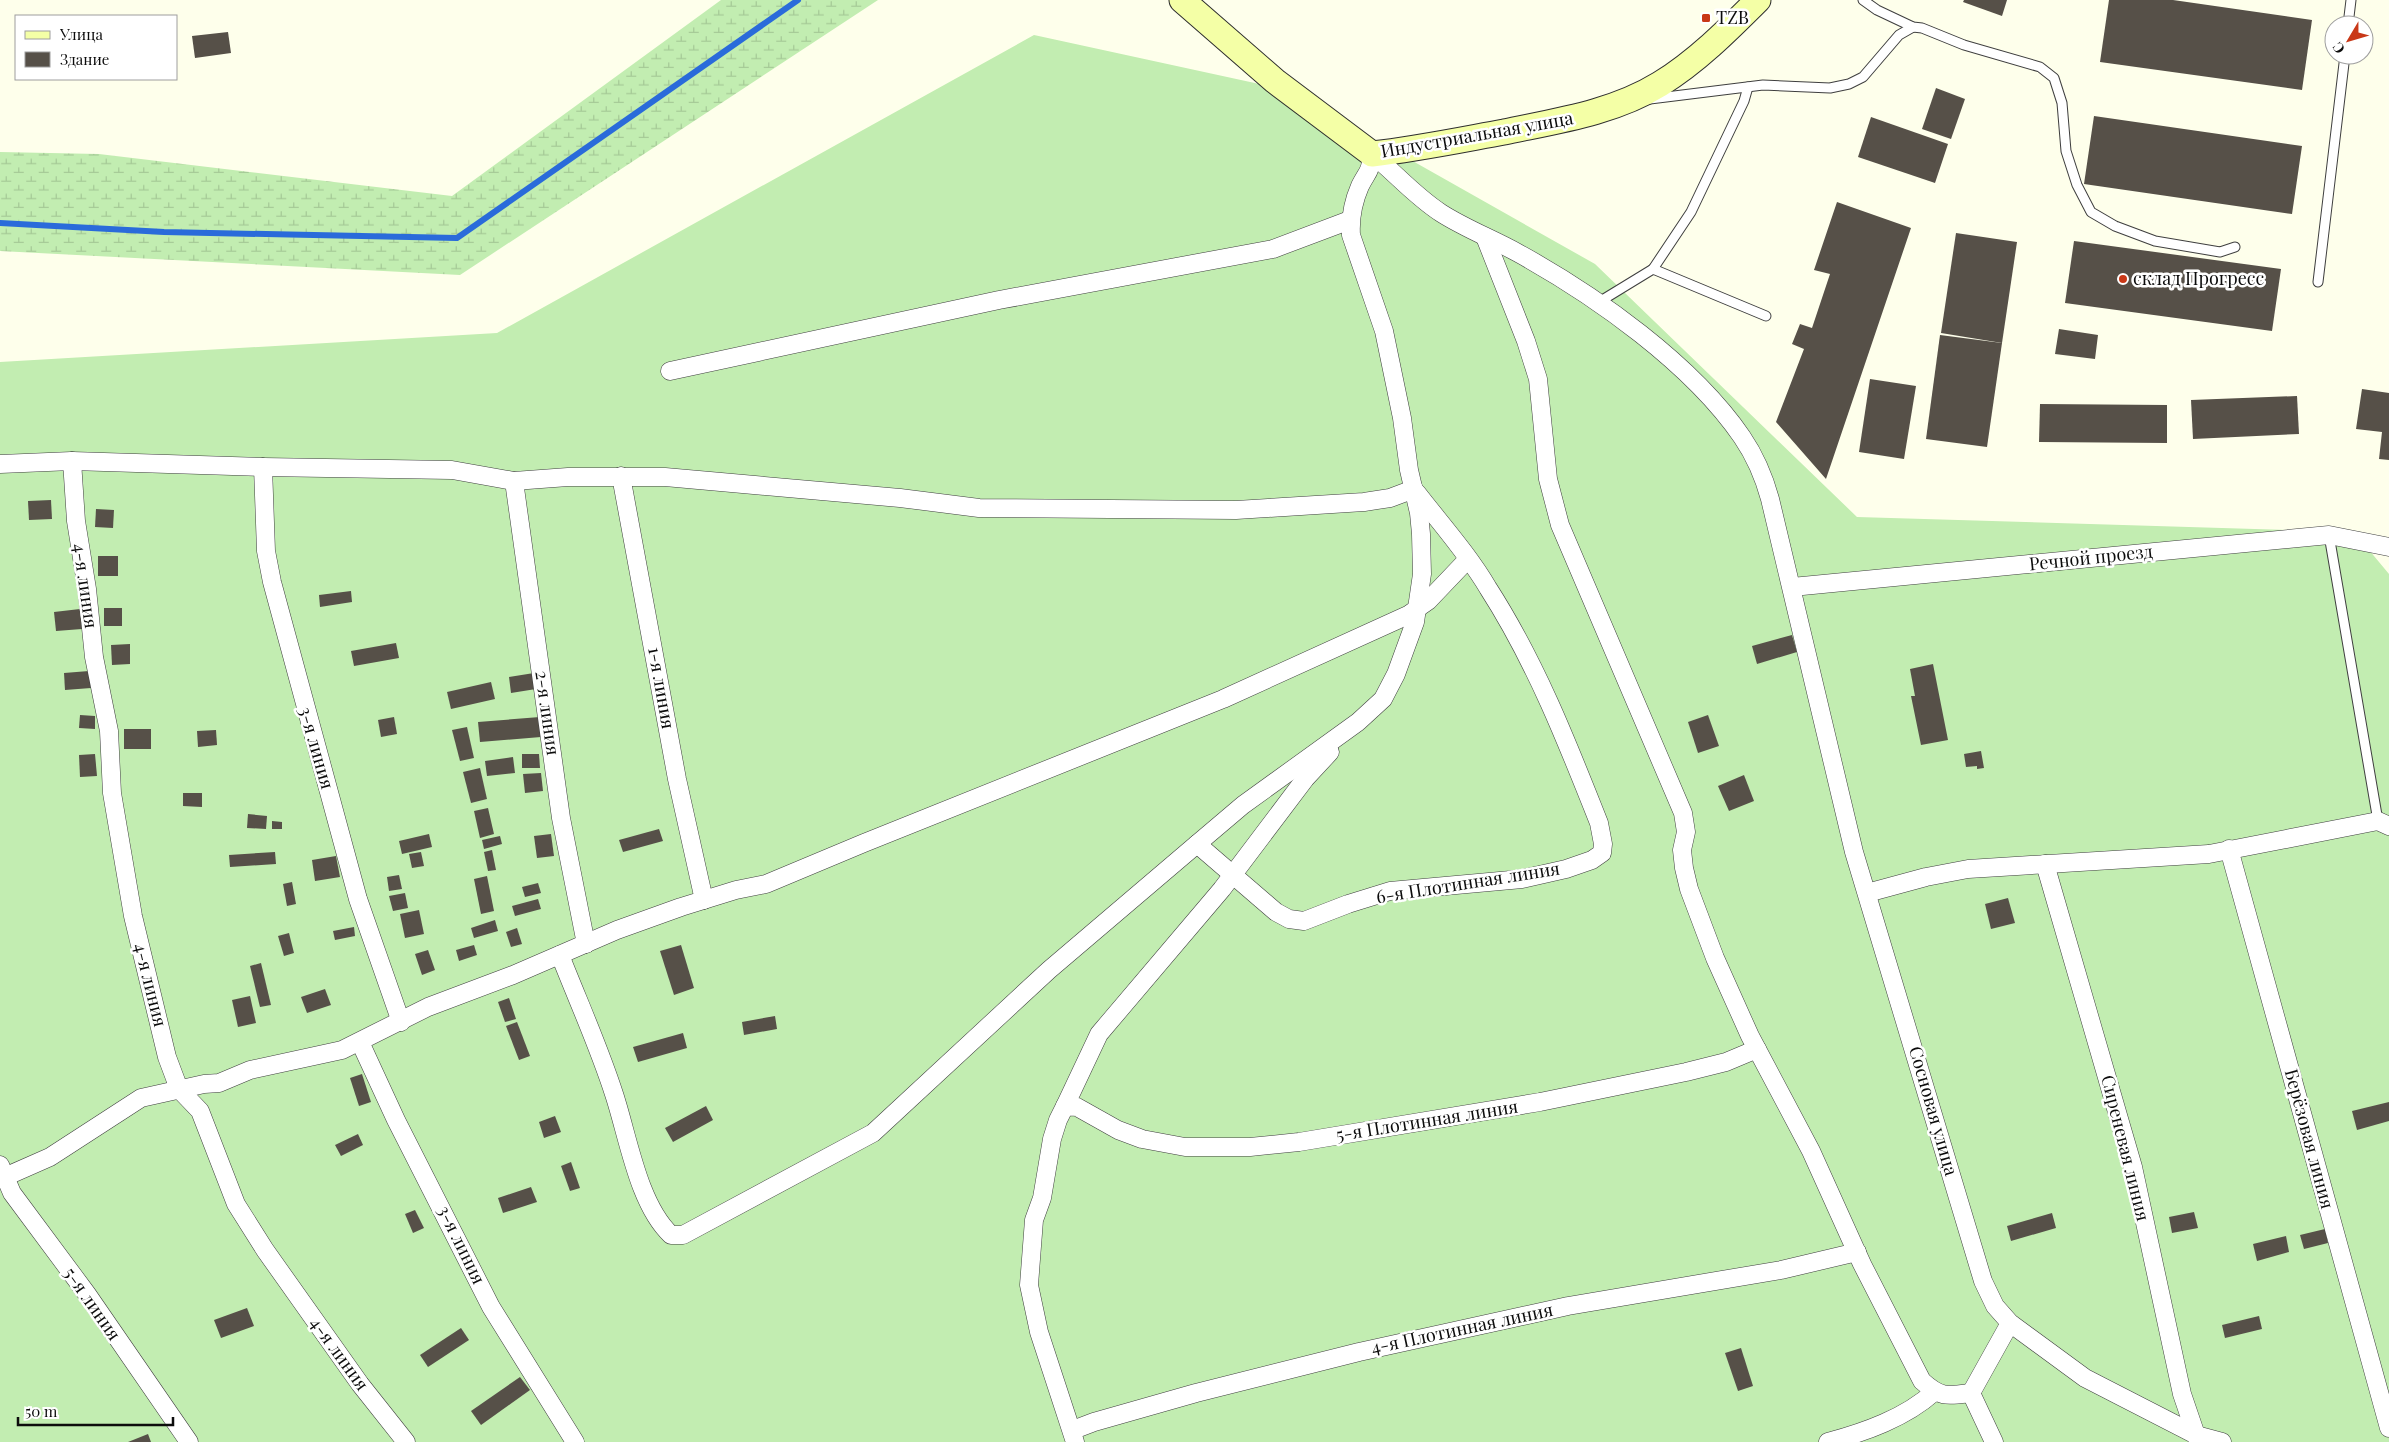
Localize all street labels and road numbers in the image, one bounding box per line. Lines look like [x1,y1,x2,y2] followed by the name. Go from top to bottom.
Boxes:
[1379,105,1575,163] street label: Индустриальная улица
[2028,539,2155,575] street label: Речной проезд
[68,542,104,630] street label: 4-я линия
[643,645,681,731] street label: 1-я линия
[530,669,566,757] street label: 2-я линия
[294,704,340,792] street label: 3-я линия
[1374,856,1562,908] street label: 6-я Плотинная линия
[129,940,173,1029] street label: 4-я линия
[1904,1043,1964,1178] street label: Сосновая улица
[2280,1066,2340,1212] street label: Берёзовая линия
[2096,1072,2156,1224] street label: Сиреневая линия
[1334,1094,1520,1146] street label: 5-я Плотинная линия
[433,1201,491,1288] street label: 3-я линия
[59,1262,127,1345] street label: 5-я линия
[1369,1297,1555,1359] street label: 4-я Плотинная линия
[305,1312,375,1395] street label: 4-я линия

